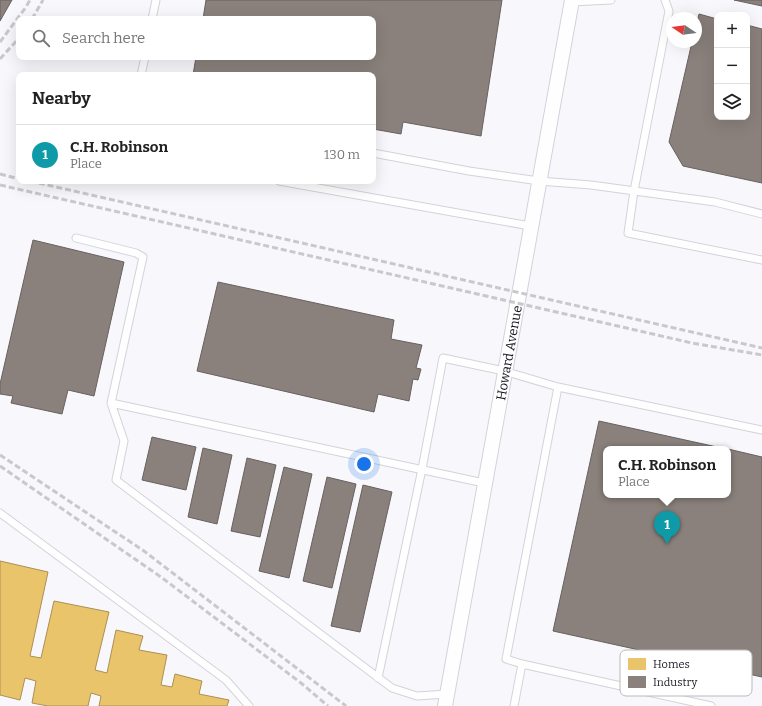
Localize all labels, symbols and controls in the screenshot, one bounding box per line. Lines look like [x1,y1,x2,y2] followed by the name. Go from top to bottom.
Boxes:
[666,12,702,48] north arrow
[714,12,750,120] map controls
[714,12,750,48] button: +
[16,16,376,60] search box
[30,27,52,49] icon: search
[62,29,145,47] text: Search here
[714,48,750,84] button: −
[714,84,750,120] button: layers
[32,88,91,109] text: Nearby
[70,138,168,156] text: C.H. Robinson
[42,147,48,162] text: 1
[324,147,360,162] text: 130 m
[70,156,102,171] text: Place
[493,304,525,401] street label: Howard Avenue
[603,446,731,498] popup
[354,454,374,474] your location
[618,456,716,474] text: C.H. Robinson
[618,474,650,489] text: Place
[654,511,680,544] pin: 1
[620,650,752,696] legend
[653,658,690,671] text: Homes
[653,676,697,689] text: Industry

